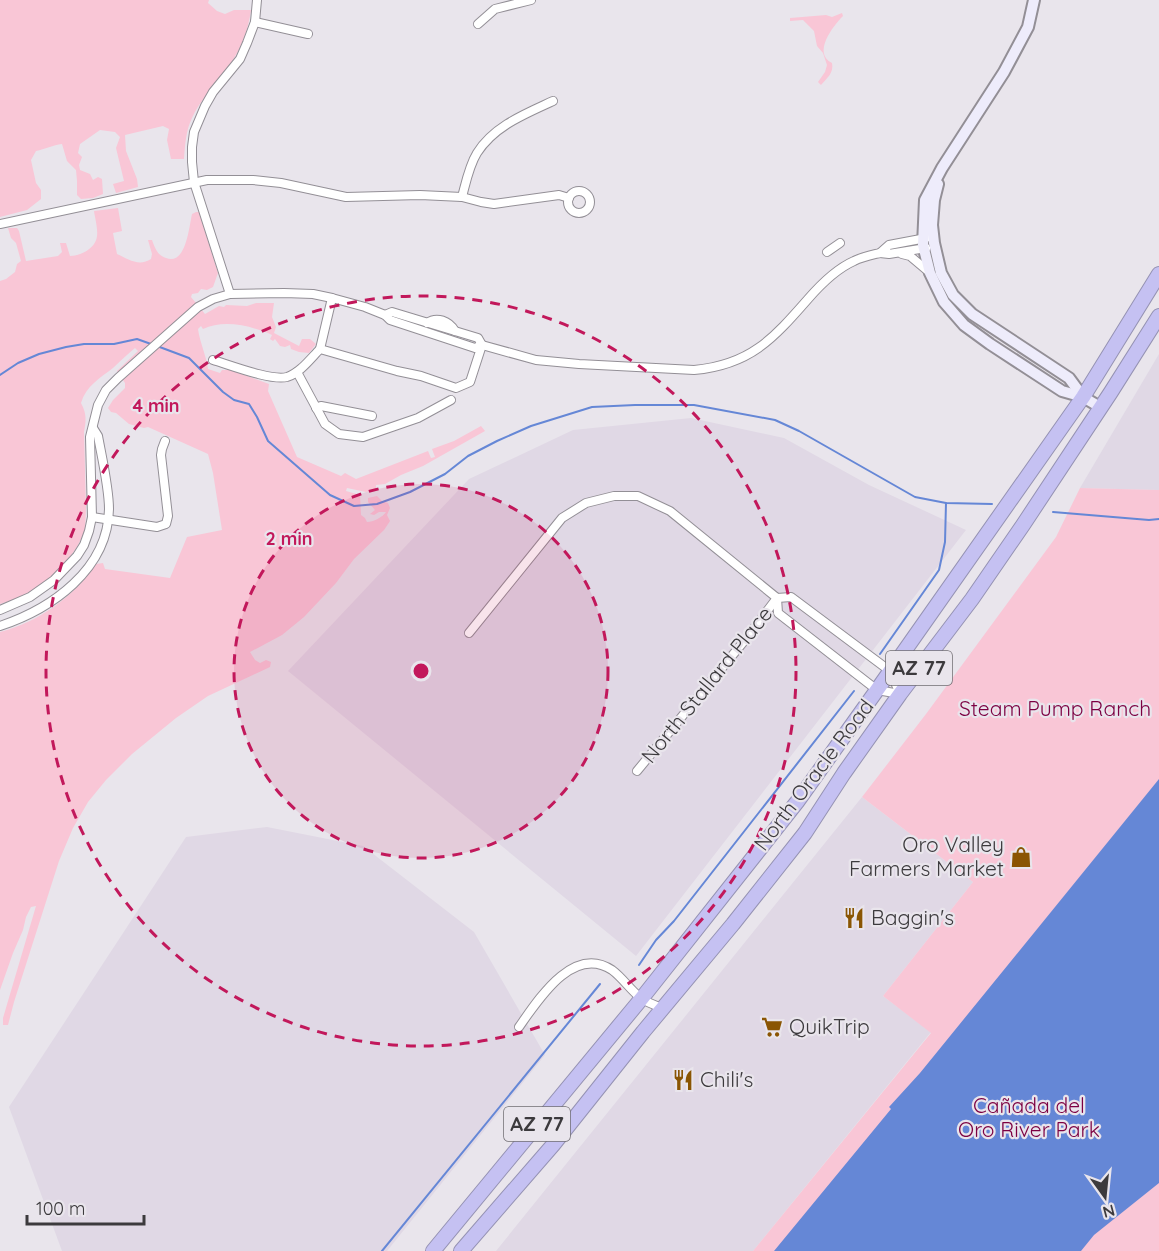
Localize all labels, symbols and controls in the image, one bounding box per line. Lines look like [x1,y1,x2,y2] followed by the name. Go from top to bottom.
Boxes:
[132,394,180,417] text: 4 min
[266,527,312,550] text: 2 min
[635,601,777,768] street label: North Stallard Place
[886,651,952,685] road number: AZ 77
[411,661,431,681] centre of rings
[748,694,879,855] street label: North Oracle Road
[959,695,1151,721] park label: Steam Pump Ranch
[849,831,1004,881] place label: Oro Valley Farmers Market
[1009,845,1033,869] shop icon: Oro Valley Farmers Market
[871,904,954,930] place label: Baggin's
[842,906,866,930] restaurant icon: Baggin's
[789,1013,870,1039] place label: QuikTrip
[760,1015,784,1039] supermarket icon: QuikTrip
[700,1066,753,1092] place label: Chili's
[671,1068,695,1092] restaurant icon: Chili's
[958,1092,1100,1142] park label: Cañada del Oro River Park
[504,1107,570,1141] road number: AZ 77
[1075,1167,1135,1227] north arrow
[27,1188,144,1226] scale bar
[36,1197,85,1220] text: 100 m
[1101,1200,1117,1223] text: N

